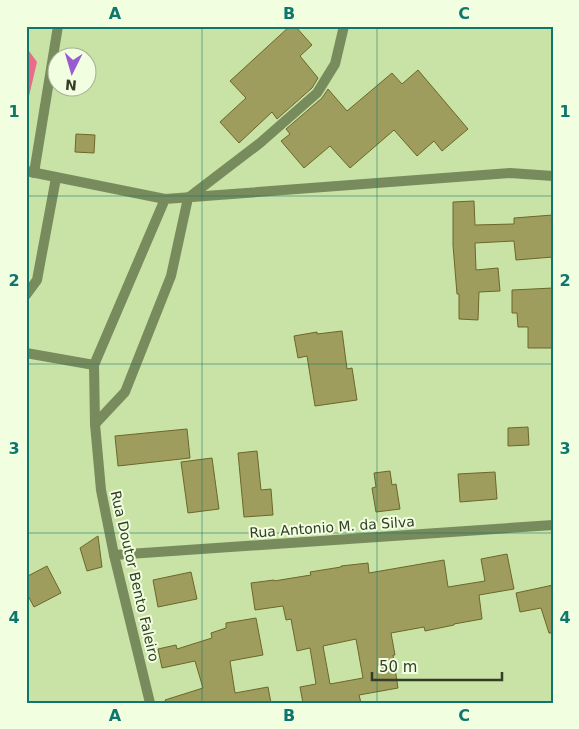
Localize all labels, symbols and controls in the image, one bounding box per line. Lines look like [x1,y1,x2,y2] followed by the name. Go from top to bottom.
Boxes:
[109,4,122,23] text: A
[283,4,295,23] text: B
[458,4,470,23] text: C
[48,48,98,98] north arrow
[64,76,77,93] text: N
[8,102,20,121] text: 1
[559,102,571,121] text: 1
[8,271,20,290] text: 2
[559,271,571,290] text: 2
[8,439,20,458] text: 3
[559,439,571,458] text: 3
[108,489,162,663] street label: Rua Doutor Bento Faleiro
[249,513,415,541] street label: Rua Antonio M. da Silva
[8,608,20,627] text: 4
[559,608,571,627] text: 4
[372,649,502,681] scale bar
[379,658,417,676] text: 50 m
[109,706,122,725] text: A
[283,706,295,725] text: B
[458,706,470,725] text: C

